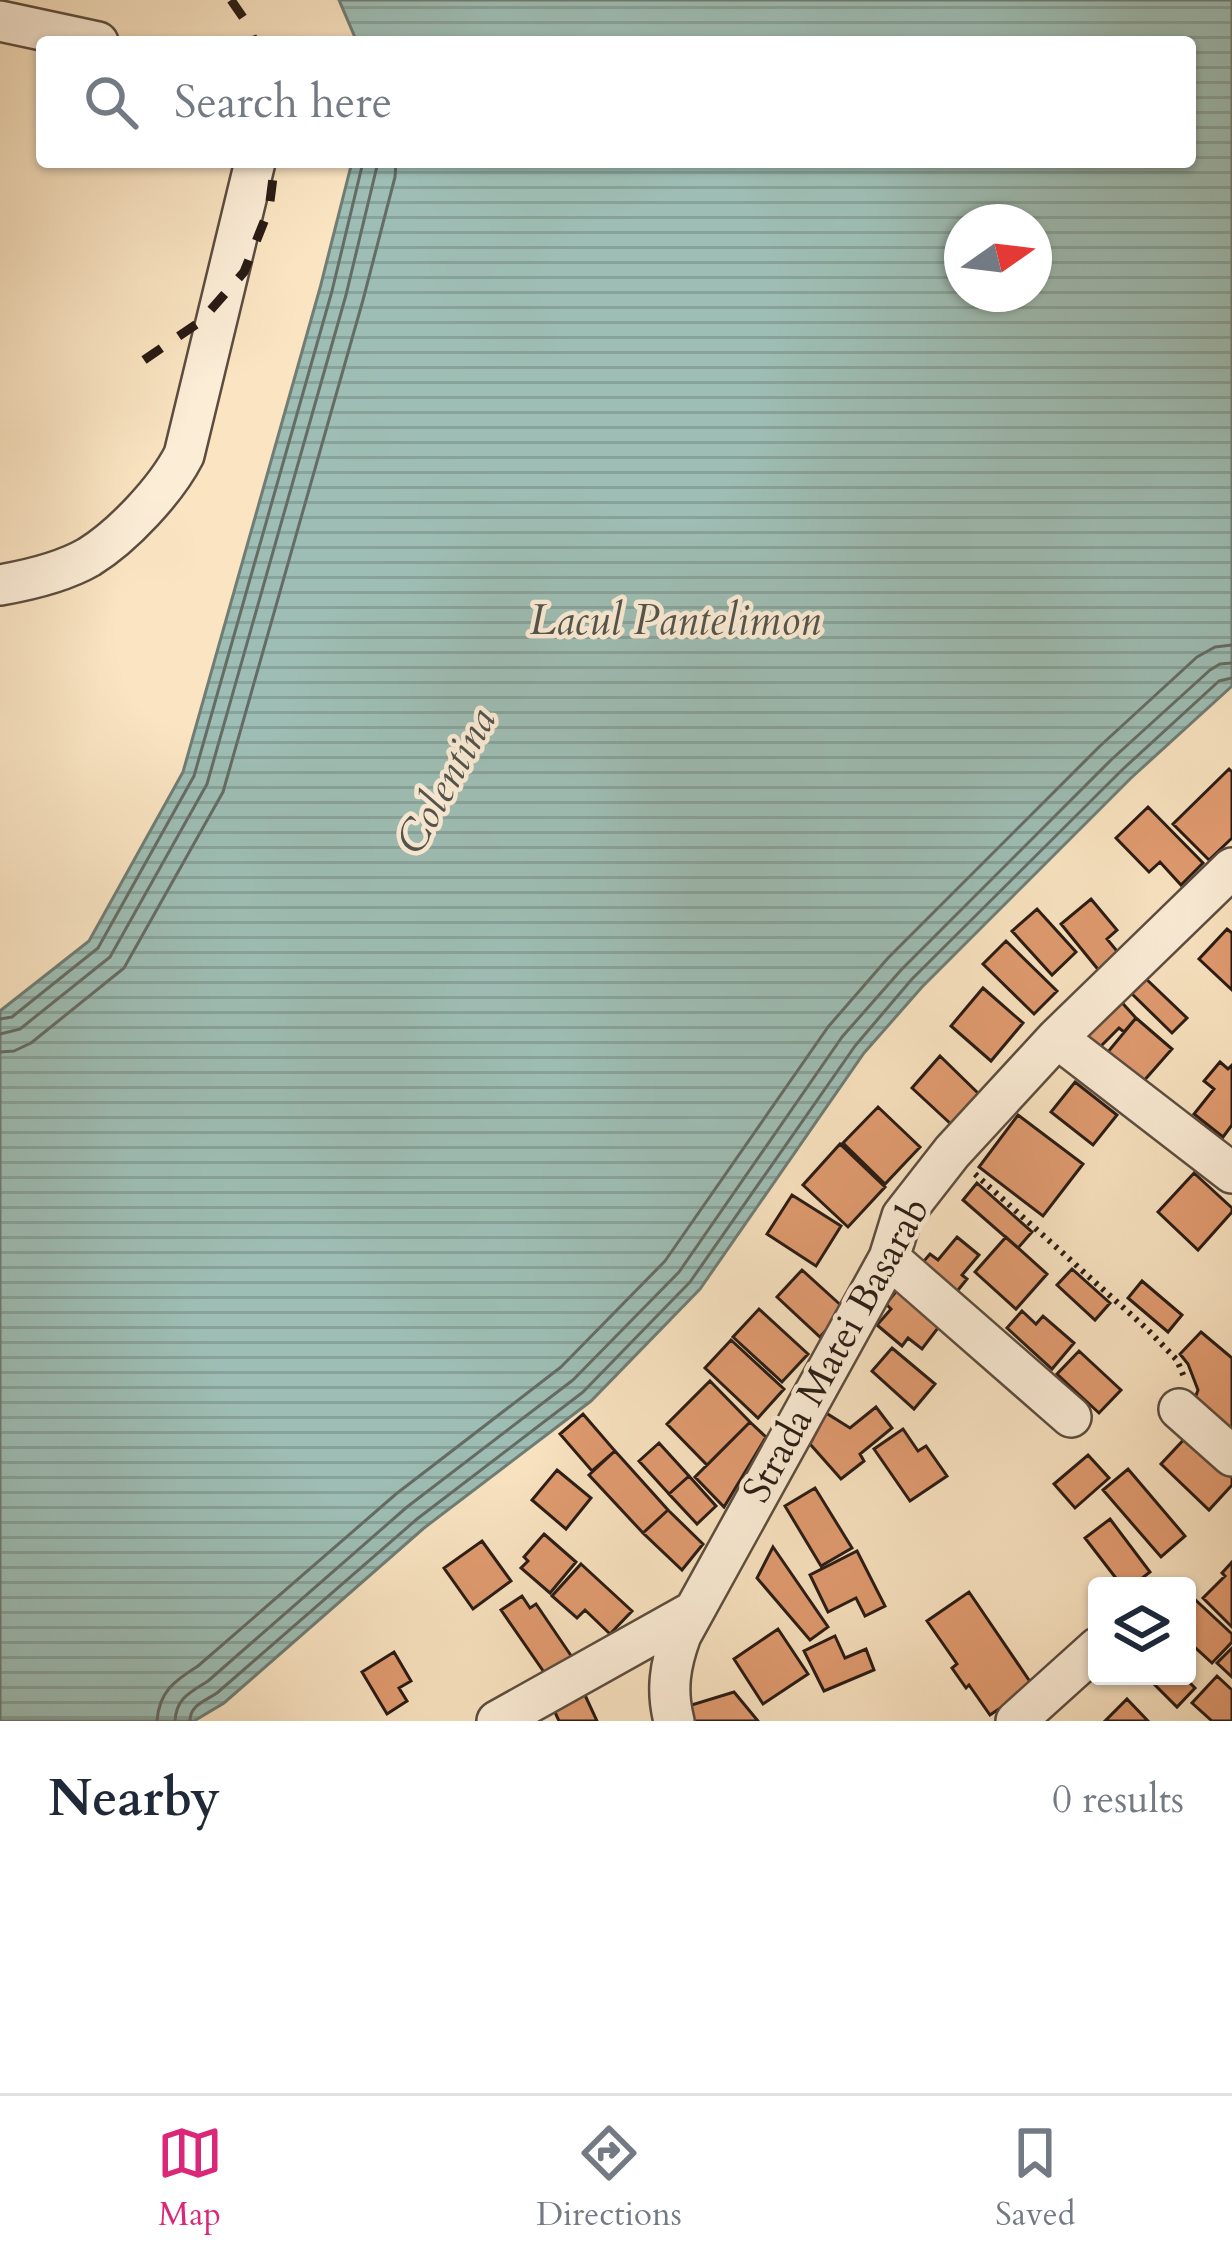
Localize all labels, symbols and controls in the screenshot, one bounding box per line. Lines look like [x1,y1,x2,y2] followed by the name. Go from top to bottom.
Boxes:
[36,36,1196,168] search box
[78,69,144,135] icon: search
[174,72,392,133] text: Search here
[944,204,1052,312] north arrow
[530,592,821,649] water label: Lacul Pantelimon
[382,697,510,865] water label: Colentina
[730,1188,942,1512] street label: Strada Matei Basarab
[1088,1577,1196,1685] map controls
[1088,1577,1196,1685] button: layers
[48,1764,220,1834] text: Nearby
[1052,1773,1184,1826] text: 0 results
[157,2120,223,2237] tab: Map
[536,2120,682,2237] tab: Directions
[995,2120,1075,2237] tab: Saved

